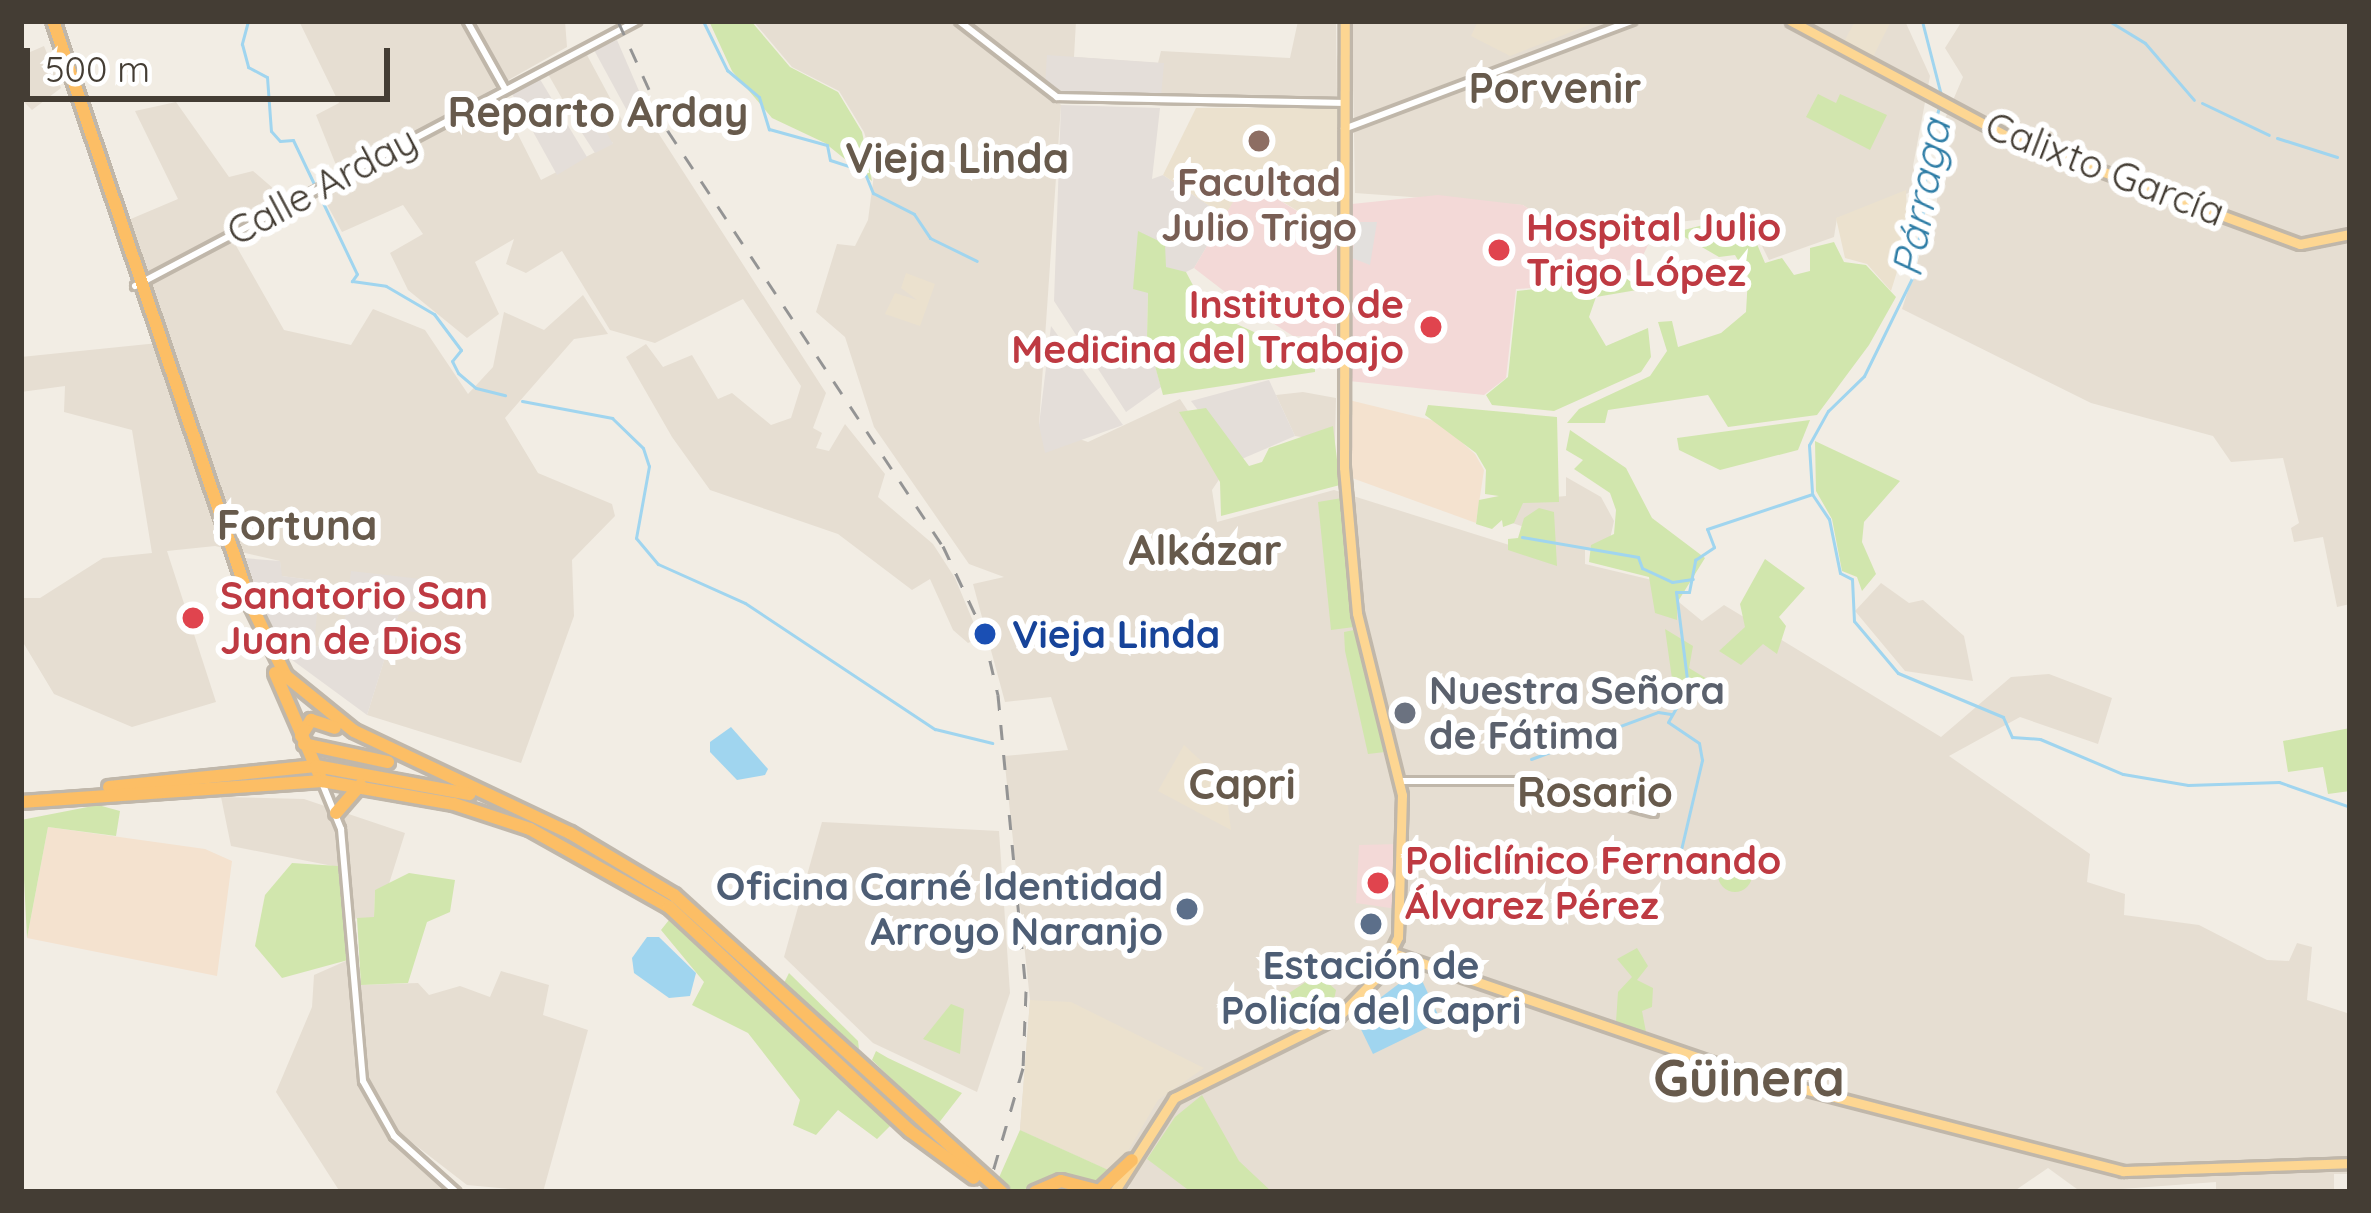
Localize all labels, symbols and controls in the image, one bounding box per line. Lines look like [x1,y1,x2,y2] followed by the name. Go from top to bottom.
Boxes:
[30,24,396,98] scale bar
[45,46,150,91] text: 500 m
[1469,63,1641,113] district label: Porvenir
[448,87,748,137] district label: Reparto Arday
[1979,102,2231,236] street label: Calixto García
[1881,115,1961,281] water label: Párraga
[219,116,425,256] street label: Calle Arday
[1246,128,1272,154] marker: Facultad Julio Trigo
[845,133,1069,183] district label: Vieja Linda
[1161,160,1357,251] place label: Facultad Julio Trigo
[1526,205,1781,296] place label: Hospital Julio Trigo López
[1483,234,1515,266] marker: Hospital Julio Trigo López
[1011,282,1404,373] place label: Instituto de Medicina del Trabajo
[1415,311,1447,343] marker: Instituto de Medicina del Trabajo
[217,500,377,550] district label: Fortuna
[1128,525,1282,575] district label: Alkázar
[220,573,488,664] place label: Sanatorio San Juan de Dios
[177,602,209,634] marker: Sanatorio San Juan de Dios
[1012,611,1220,657] place label: Vieja Linda
[969,618,1001,650] marker: Vieja Linda
[1429,668,1725,759] place label: Nuestra Señora de Fátima
[1392,700,1418,726] marker: Nuestra Señora de Fátima
[1188,759,1296,809] district label: Capri
[1517,767,1673,817] district label: Rosario
[1405,838,1781,929] place label: Policlínico Fernando Álvarez Pérez
[716,864,1163,955] place label: Oficina Carné Identidad Arroyo Naranjo
[1362,867,1394,899] marker: Policlínico Fernando Álvarez Pérez
[1174,896,1200,922] marker: Oficina Carné Identidad Arroyo Naranjo
[1358,911,1384,937] marker: Estación de Policía del Capri
[1221,943,1521,1034] place label: Estación de Policía del Capri
[1653,1046,1845,1108] district label: Güinera

